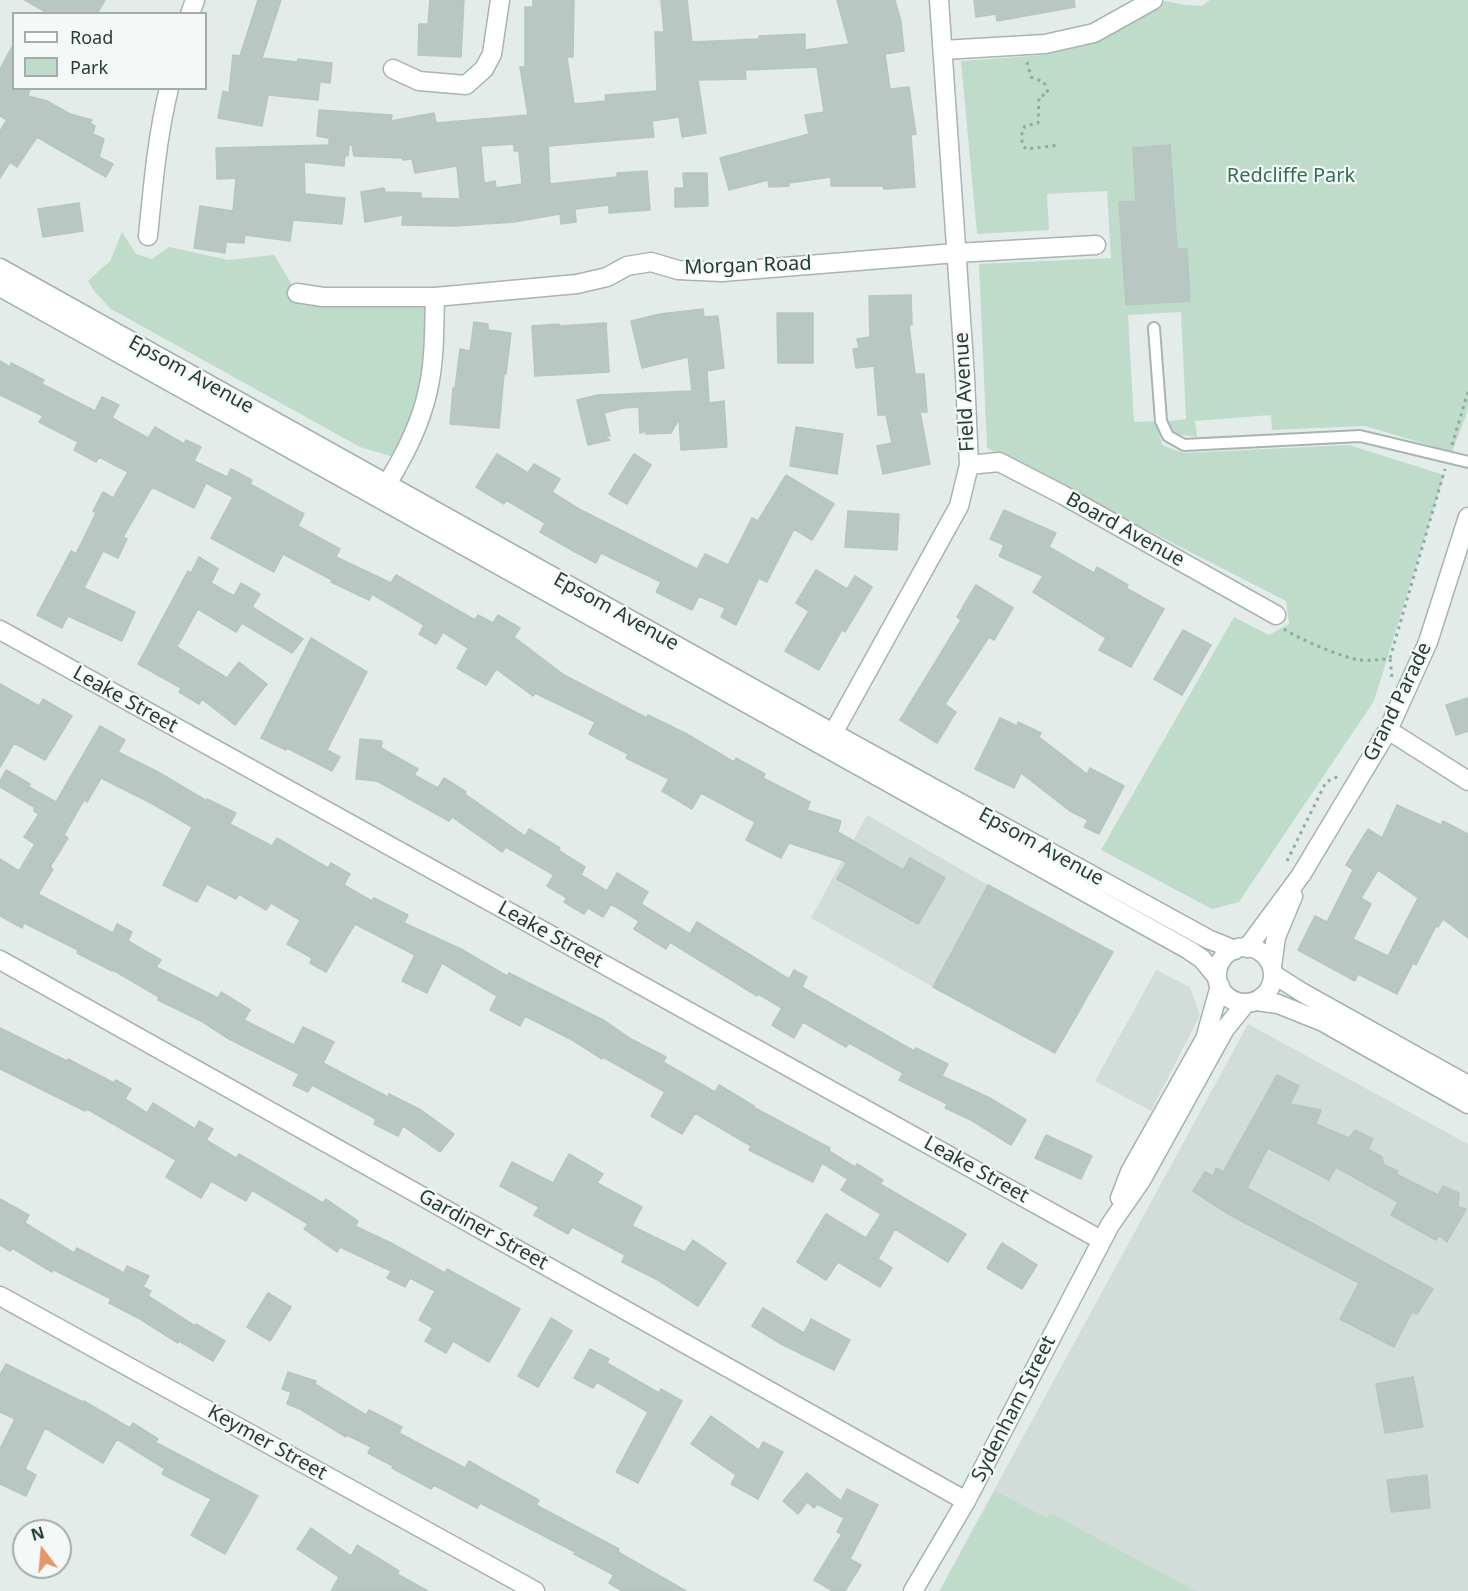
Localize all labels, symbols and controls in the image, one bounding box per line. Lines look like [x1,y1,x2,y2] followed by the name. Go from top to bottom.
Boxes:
[12,12,207,90] legend
[70,25,113,49] text: Road
[70,55,108,79] text: Park
[1227,164,1355,188] park label: Redcliffe Park
[684,252,812,280] street label: Morgan Road
[124,331,258,419] street label: Epsom Avenue
[950,332,980,452] street label: Field Avenue
[1062,488,1188,572] street label: Board Avenue
[549,568,683,656] street label: Epsom Avenue
[1359,639,1437,765] street label: Grand Parade
[68,661,182,739] street label: Leake Street
[974,803,1108,891] street label: Epsom Avenue
[493,896,607,974] street label: Leake Street
[919,1131,1033,1209] street label: Leake Street
[414,1185,552,1275] street label: Gardiner Street
[967,1332,1061,1486] street label: Sydenham Street
[203,1400,331,1486] street label: Keymer Street
[12,1519,72,1579] north arrow
[28,1521,47,1546] text: N

